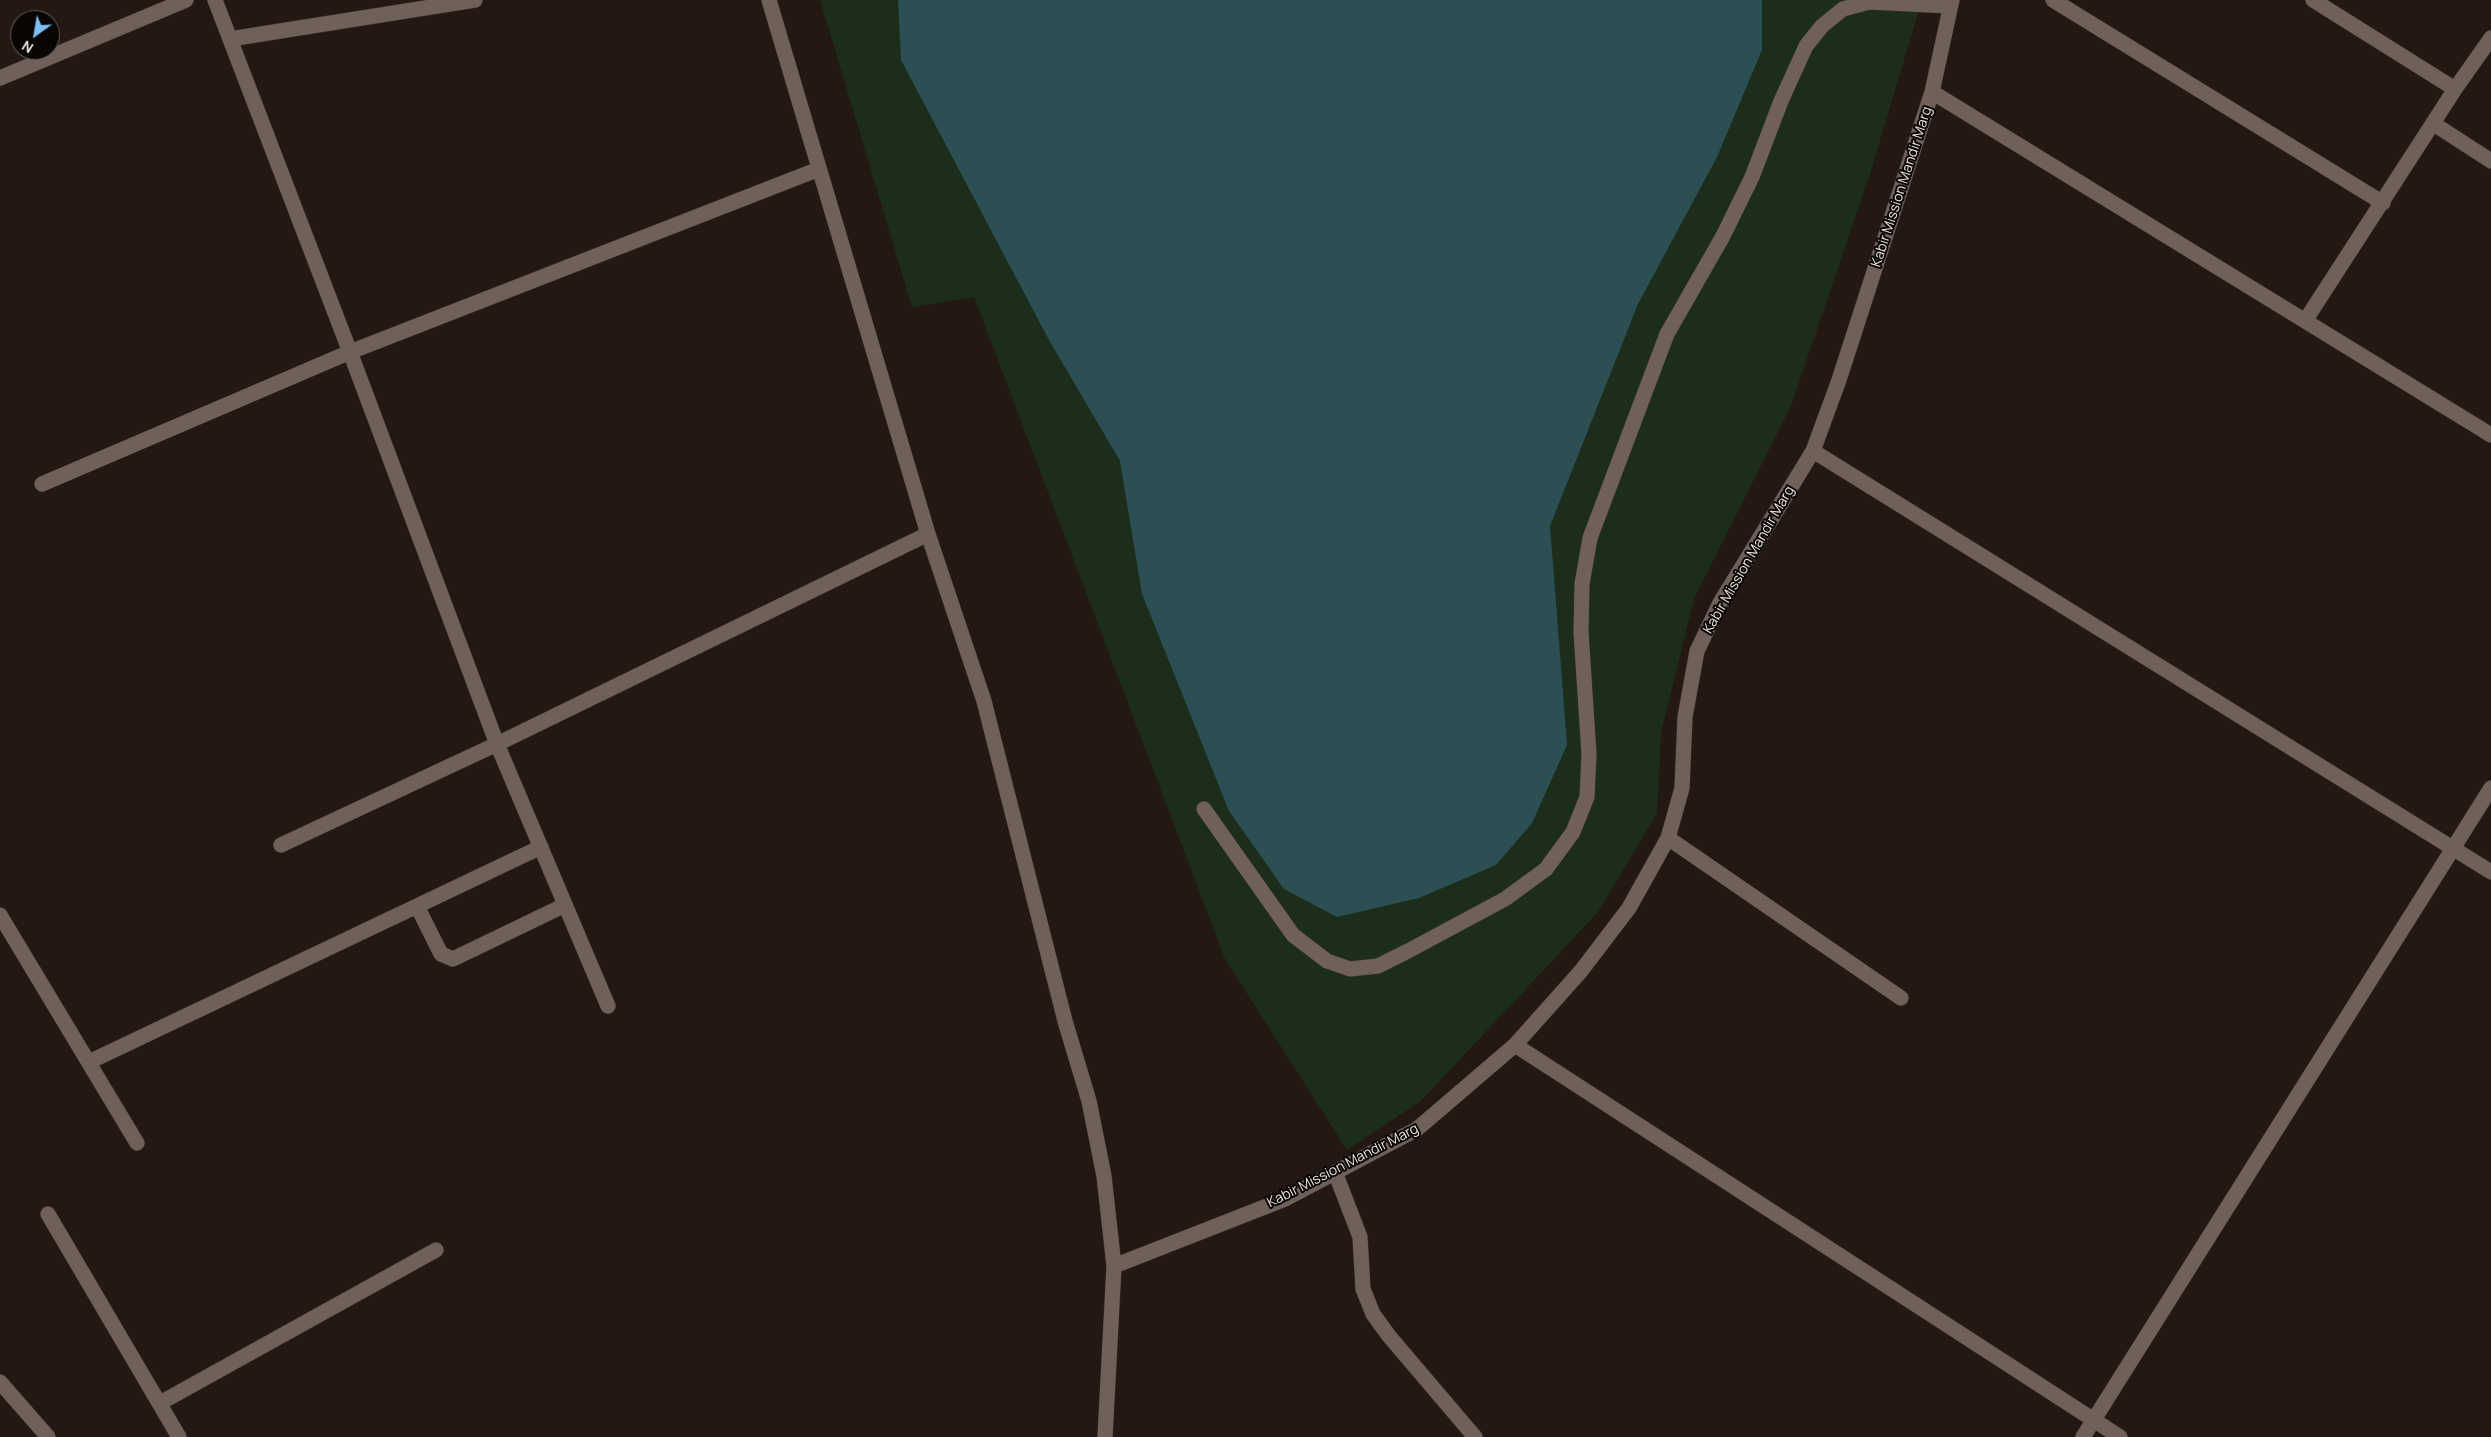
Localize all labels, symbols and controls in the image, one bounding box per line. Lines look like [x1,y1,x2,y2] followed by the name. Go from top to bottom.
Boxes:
[10,10,60,60] north arrow
[18,37,37,58] text: N
[1868,105,1936,269] street label: Kabir Mission Mandir Marg
[1700,483,1798,637] street label: Kabir Mission Mandir Marg
[1264,1120,1422,1212] street label: Kabir Mission Mandir Marg

